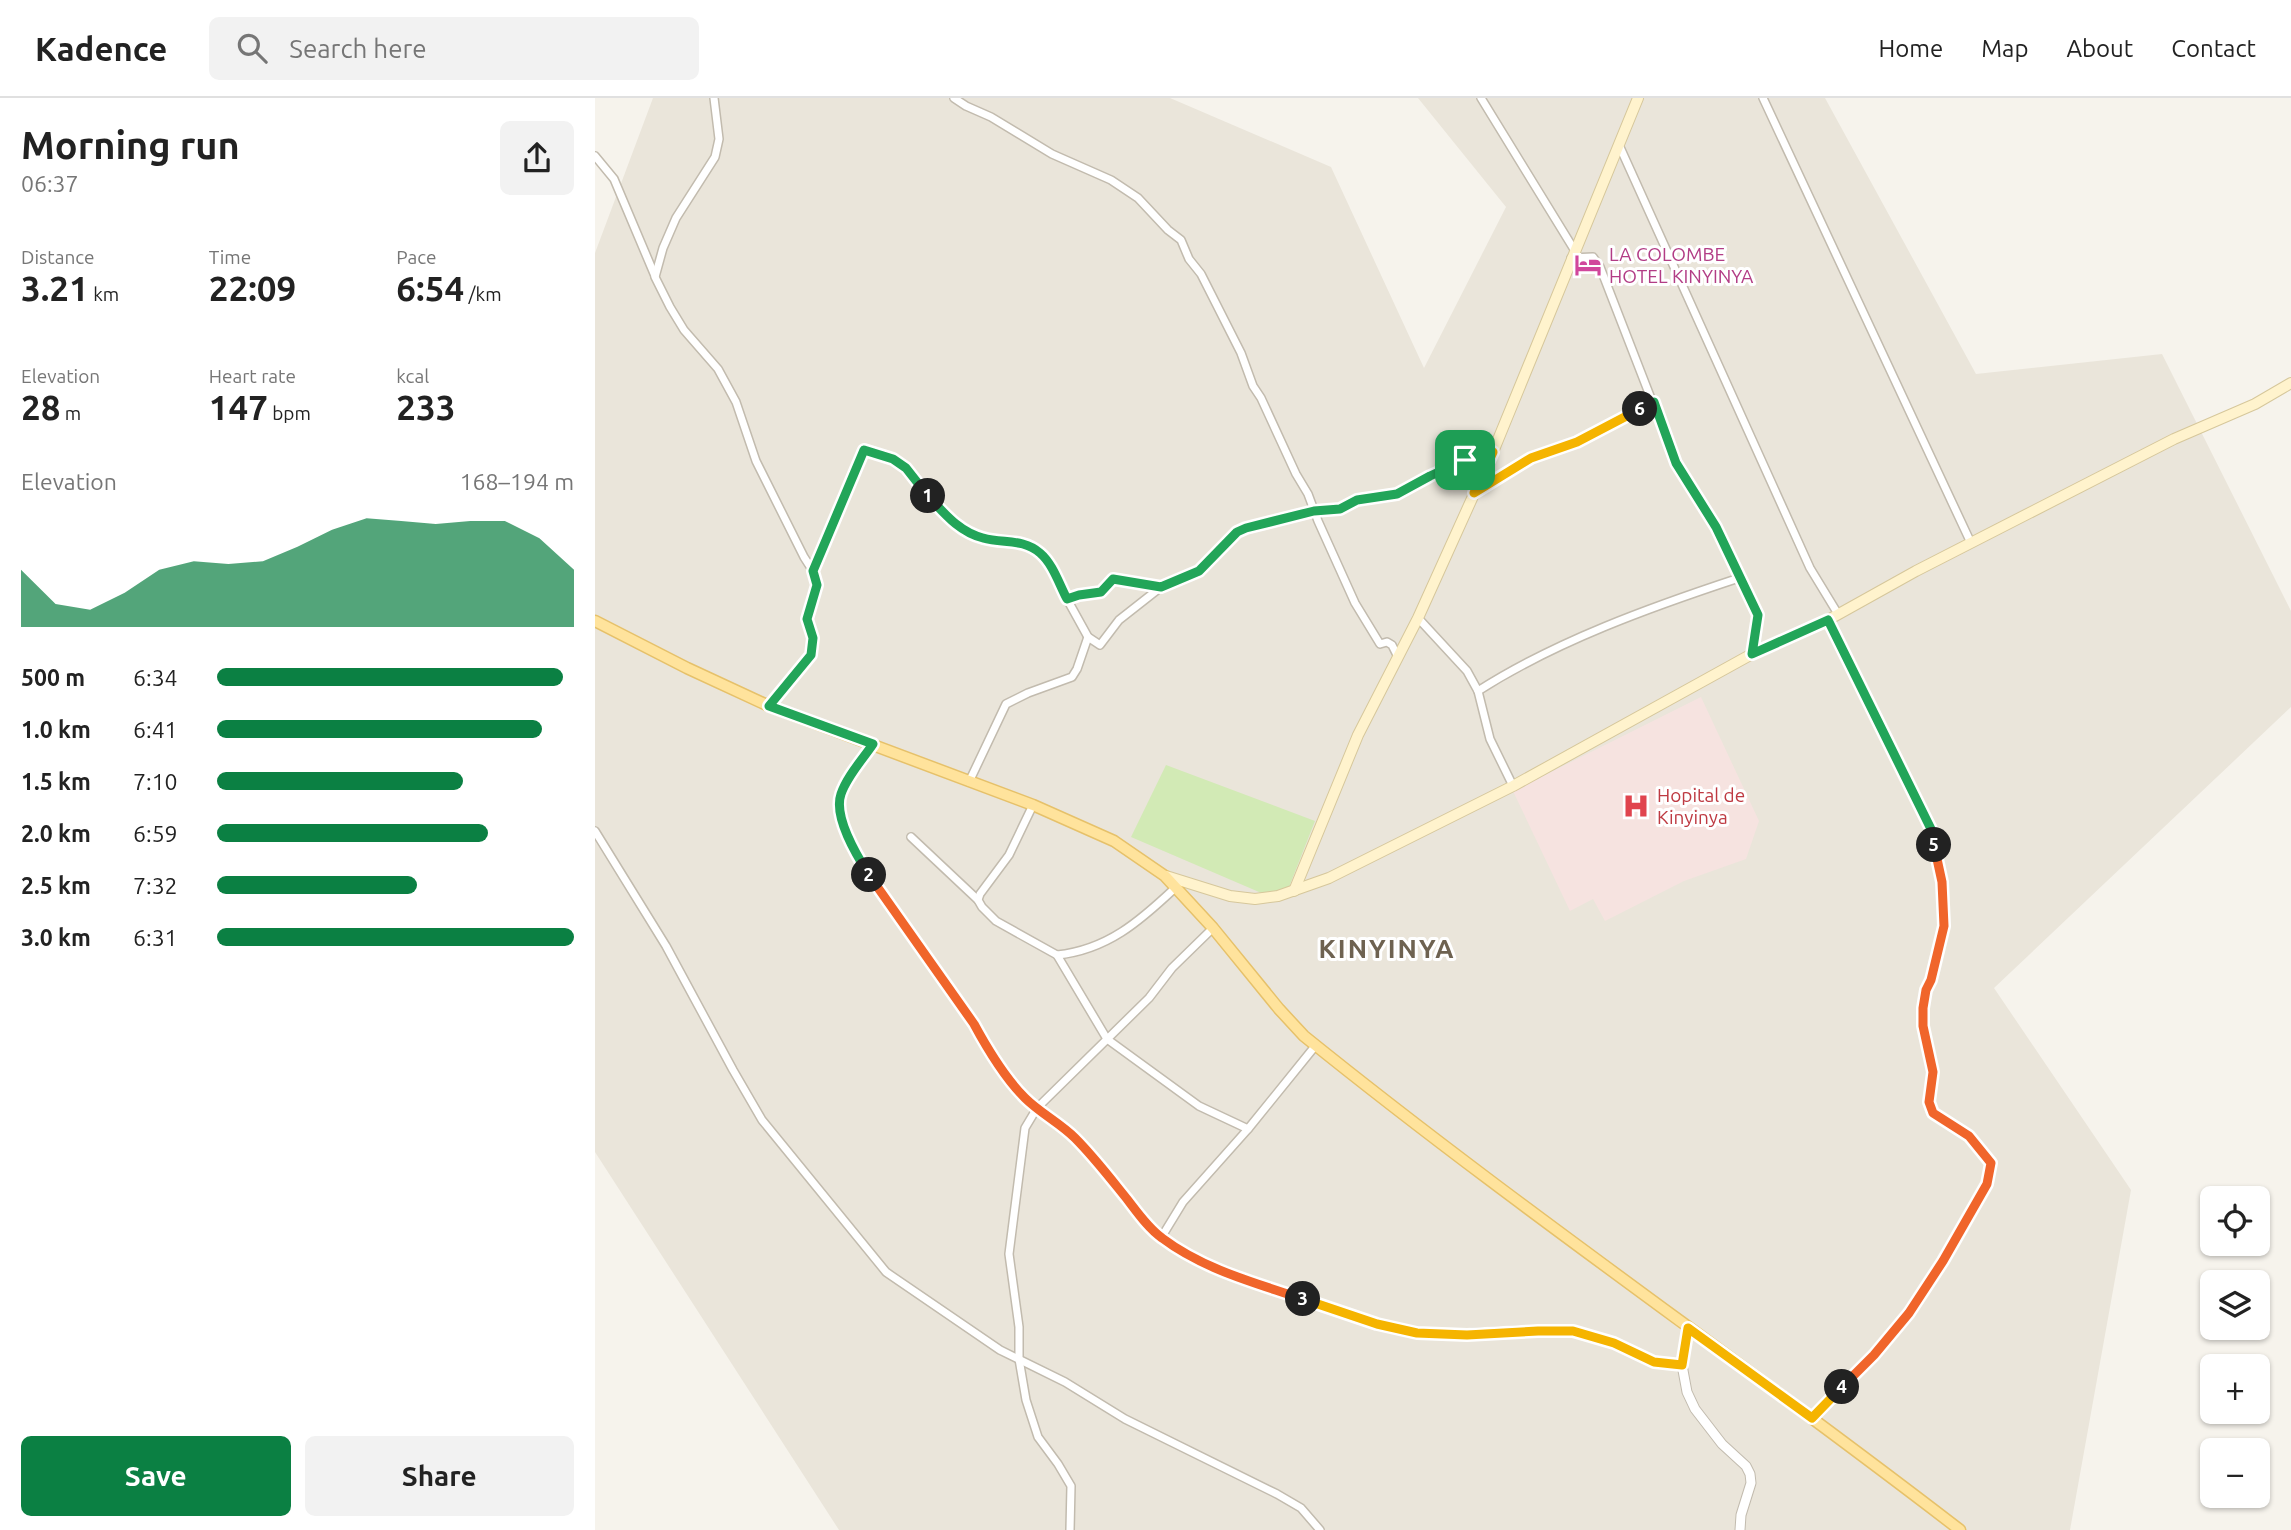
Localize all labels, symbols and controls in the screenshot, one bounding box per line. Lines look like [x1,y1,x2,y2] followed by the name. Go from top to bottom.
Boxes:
[209,17,699,80] search box
[233,29,271,67] icon: search
[35,30,167,67] text: Kadence
[289,34,427,63] text: Search here
[1878,35,1943,62] text: Home
[1981,35,2028,62] text: Map
[2066,35,2133,62] text: About
[2171,35,2256,62] text: Contact
[500,121,574,195] button: share
[21,124,240,166] text: Morning run
[21,171,79,196] text: 06:37
[1609,243,1754,287] place label: LA COLOMBE HOTEL KINYINYA
[21,246,95,268] text: Distance
[209,246,251,268] text: Time
[396,246,437,268] text: Pace
[1573,250,1603,280] hotel icon: LA COLOMBE HOTEL KINYINYA
[21,268,89,308] text: 3.21
[209,268,296,308] text: 22:09
[396,268,464,308] text: 6:54
[89,283,119,305] text: km
[464,283,502,305] text: /km
[21,365,100,387] text: Elevation
[209,365,296,387] text: Heart rate
[396,365,429,387] text: kcal
[21,387,60,427] text: 28
[209,387,268,427] text: 147
[396,387,456,427] text: 233
[1623,392,1657,426] pin: 6
[1634,397,1645,419] text: 6
[60,402,81,424] text: m
[268,402,311,424] text: bpm
[1435,430,1495,490] pin
[1446,441,1484,479] icon: arrive
[21,469,117,494] text: Elevation
[460,469,574,494] text: 168–194 m
[911,478,945,514] pin: 1
[922,484,933,506] text: 1
[21,665,85,690] text: 500 m
[133,665,178,690] text: 6:34
[21,717,91,742] text: 1.0 km
[133,717,178,742] text: 6:41
[21,769,91,794] text: 1.5 km
[133,769,178,794] text: 7:10
[1657,784,1745,828] place label: Hopital de Kinyinya
[1621,791,1651,821] hospital icon: Hopital de Kinyinya
[21,821,91,846] text: 2.0 km
[133,821,178,846] text: 6:59
[1917,828,1951,862] pin: 5
[1928,833,1939,855] text: 5
[851,858,887,892] pin: 2
[863,863,874,885] text: 2
[21,873,91,898] text: 2.5 km
[133,873,178,898] text: 7:32
[21,925,91,950] text: 3.0 km
[133,925,178,950] text: 6:31
[1319,934,1455,963] district label: KINYINYA
[2200,1186,2270,1508] map controls
[2200,1186,2270,1256] button: locate
[2200,1270,2270,1340] button: layers
[1285,1282,1321,1316] pin: 3
[1297,1287,1308,1309] text: 3
[2200,1354,2270,1424] button: +
[1825,1370,1859,1404] pin: 4
[1836,1375,1847,1397] text: 4
[21,1436,291,1516] button: Save
[305,1436,574,1516] button: Share
[2200,1438,2270,1508] button: −

